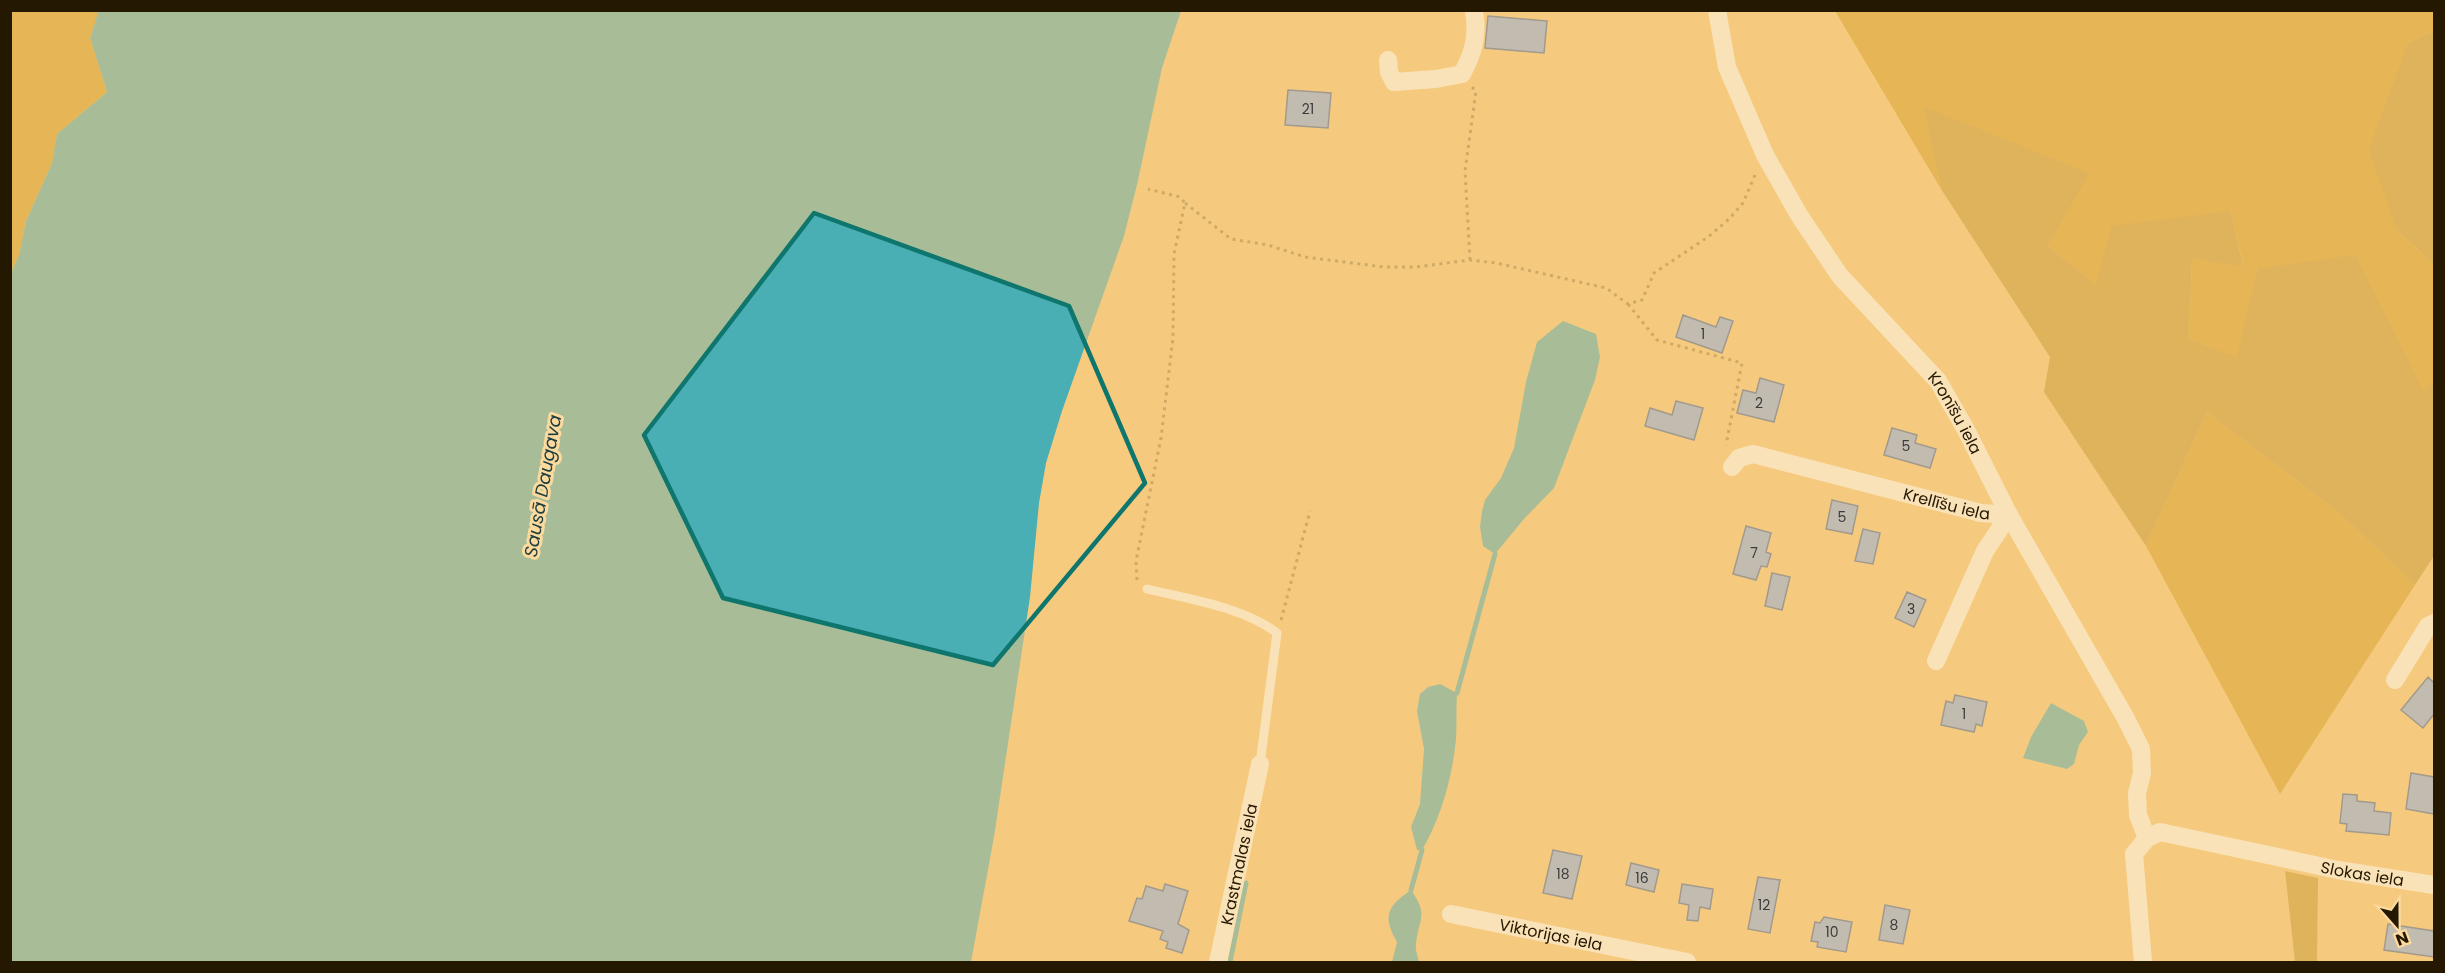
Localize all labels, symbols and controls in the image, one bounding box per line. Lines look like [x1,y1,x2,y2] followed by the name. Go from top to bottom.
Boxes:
[1302,99,1314,119] house number: 21
[1701,324,1705,344] house number: 1
[1923,366,1987,458] street label: Kronīšu iela
[1755,393,1763,413] house number: 2
[518,413,567,559] water label: Sausā Daugava
[1902,436,1910,456] house number: 5
[1901,482,1991,526] street label: Krellīšu iela
[1838,507,1846,527] house number: 5
[1750,543,1758,563] house number: 7
[1907,599,1915,619] house number: 3
[1962,704,1966,724] house number: 1
[1215,801,1263,927] street label: Krastmalas iela
[2319,856,2406,892] street label: Slokas iela
[1556,864,1570,884] house number: 18
[1635,868,1649,888] house number: 16
[1758,895,1770,915] house number: 12
[2367,895,2427,955] north arrow
[1497,913,1605,957] street label: Viktorijas iela
[1890,915,1899,935] house number: 8
[1825,922,1839,942] house number: 10
[2392,926,2412,951] text: N

